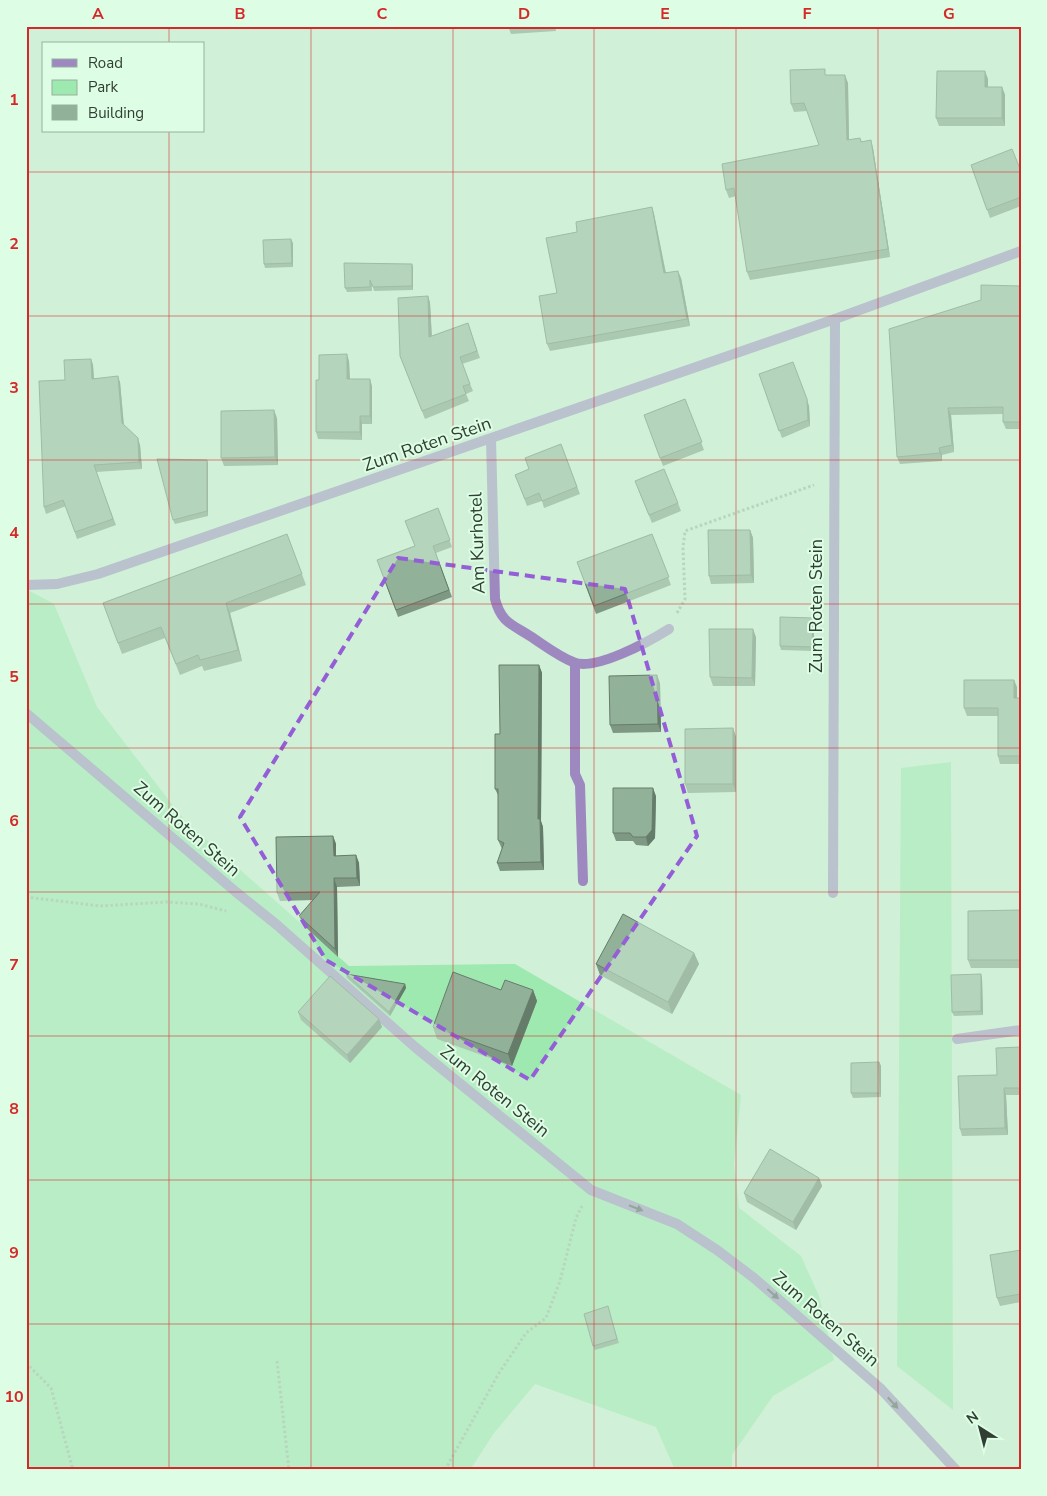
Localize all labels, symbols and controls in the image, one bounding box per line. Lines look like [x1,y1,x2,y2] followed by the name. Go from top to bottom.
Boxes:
[92,3,104,25] text: A
[234,3,246,25] text: B
[377,3,388,25] text: C
[518,3,530,25] text: D
[660,3,670,25] text: E
[803,3,812,25] text: F
[943,3,955,25] text: G
[42,42,205,132] legend
[88,53,123,73] text: Road
[88,77,118,97] text: Park
[9,89,19,111] text: 1
[88,103,144,123] text: Building
[9,233,19,255] text: 2
[9,377,19,399] text: 3
[360,411,494,477] street label: Zum Roten Stein
[463,491,491,594] street label: Am Kurhotel
[9,522,19,544] text: 4
[804,539,828,673] street label: Zum Roten Stein
[9,666,19,688] text: 5
[128,776,246,882] street label: Zum Roten Stein
[9,810,19,832] text: 6
[9,954,19,976] text: 7
[435,1039,555,1143] street label: Zum Roten Stein
[9,1098,19,1120] text: 8
[629,1204,644,1212] one-way arrow
[9,1242,19,1264] text: 9
[767,1266,885,1372] street label: Zum Roten Stein
[766,1288,778,1300] one-way arrow
[4,1386,24,1408] text: 10
[888,1396,899,1409] one-way arrow
[954,1404,1004,1454] north arrow
[963,1407,982,1429] text: N

